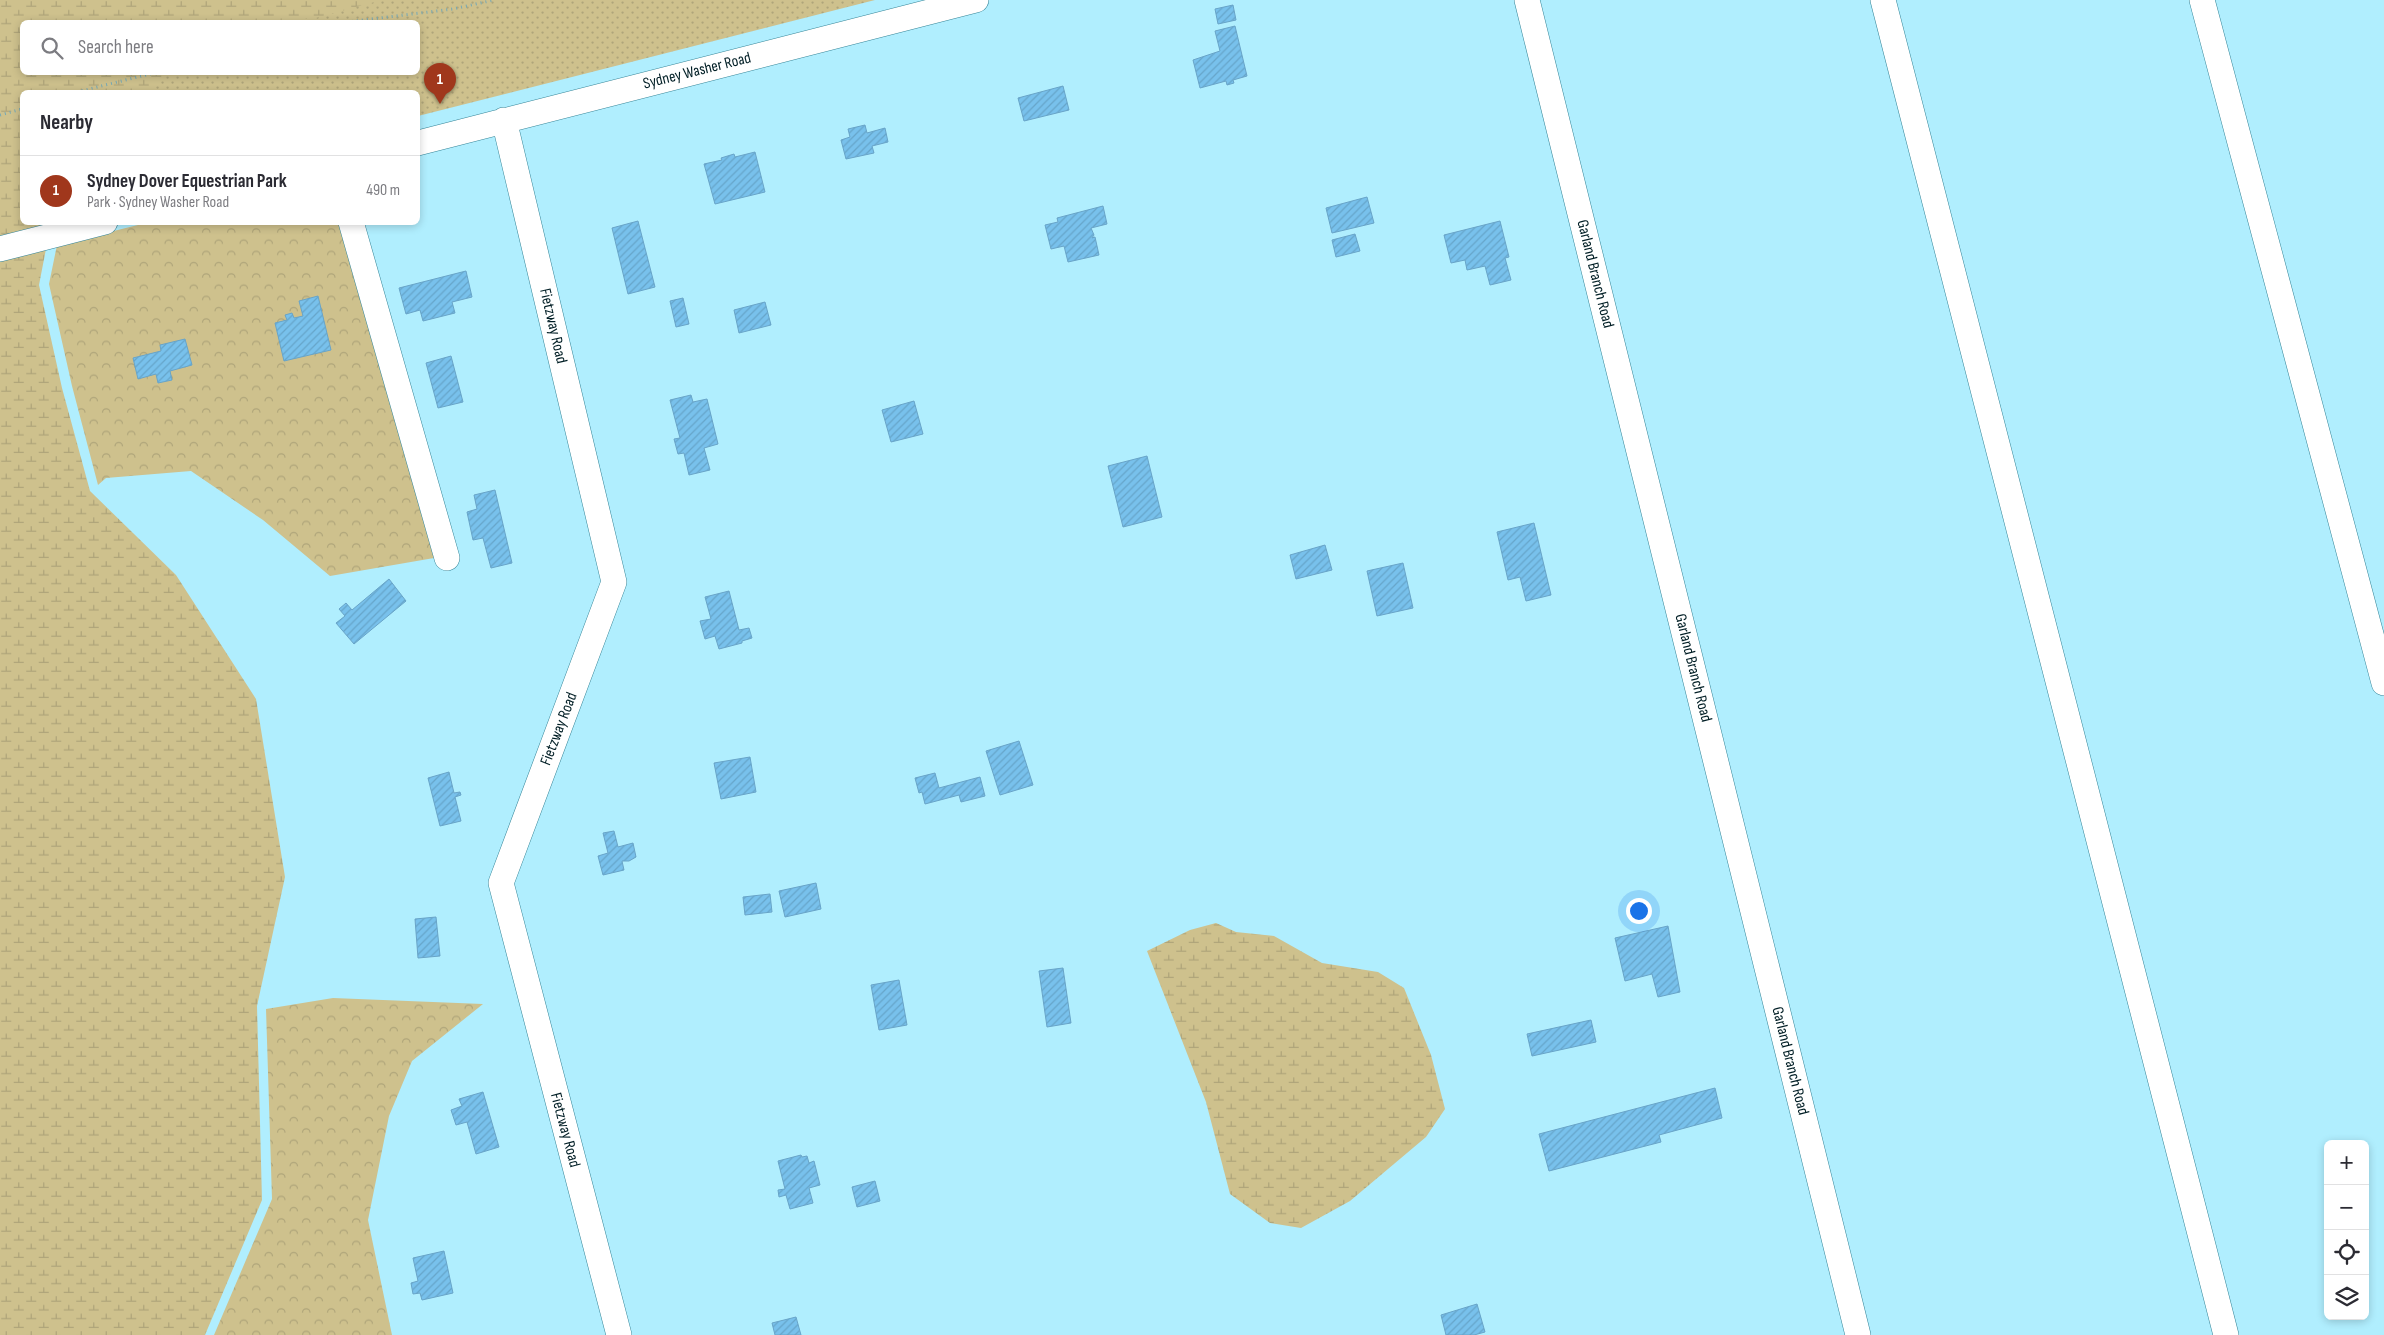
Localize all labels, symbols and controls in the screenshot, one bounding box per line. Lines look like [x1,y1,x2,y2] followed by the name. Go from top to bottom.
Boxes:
[20,20,420,75] search box
[38,34,66,62] icon: search
[78,36,154,59] text: Search here
[641,48,753,94] street label: Sydney Washer Road
[424,63,456,104] pin: 1
[40,110,93,135] text: Nearby
[87,170,287,193] text: Sydney Dover Equestrian Park
[53,181,59,200] text: 1
[366,181,400,200] text: 490 m
[87,193,229,212] text: Park · Sydney Washer Road
[1572,218,1618,330] street label: Garland Branch Road
[535,287,571,365] street label: Fietzway Road
[1670,612,1716,724] street label: Garland Branch Road
[536,690,582,768] street label: Fietzway Road
[1626,898,1652,924] your location
[1767,1005,1813,1117] street label: Garland Branch Road
[546,1091,584,1169] street label: Fietzway Road
[2324,1140,2369,1320] map controls
[2324,1140,2369,1185] button: +
[2324,1185,2369,1230] button: −
[2324,1230,2369,1275] button: locate
[2324,1275,2369,1320] button: layers

